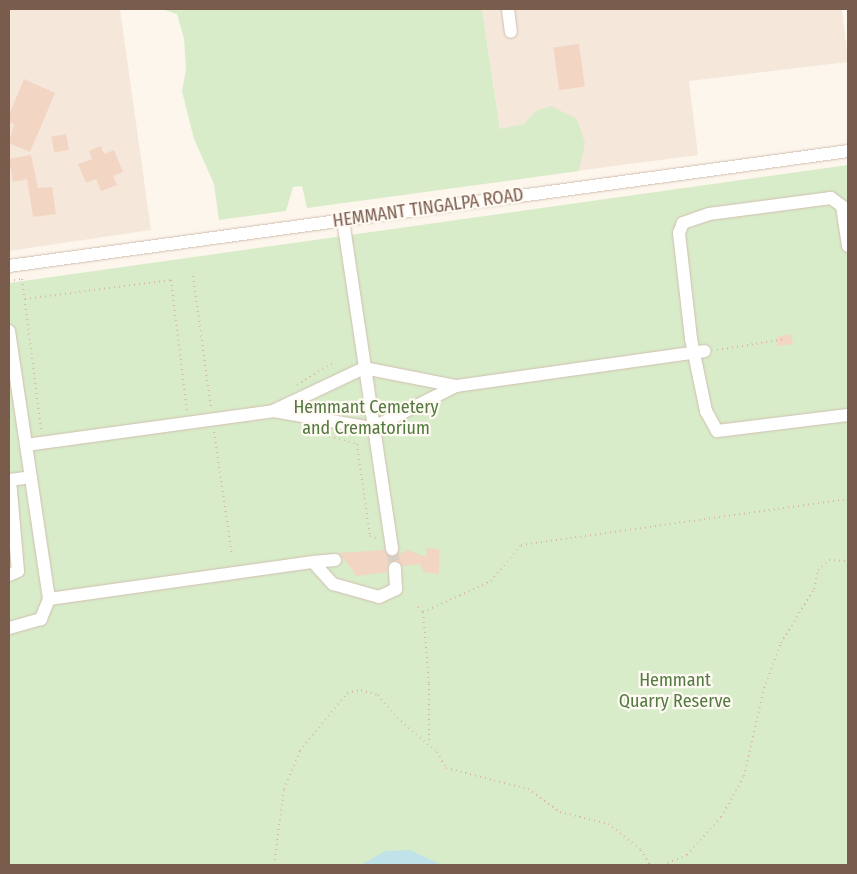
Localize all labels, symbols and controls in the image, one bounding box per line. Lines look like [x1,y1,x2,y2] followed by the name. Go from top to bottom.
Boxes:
[331,184,525,232] street label: HEMMANT TINGALPA ROAD
[293,397,439,439] park label: Hemmant Cemetery and Crematorium
[619,670,731,712] park label: Hemmant Quarry Reserve

